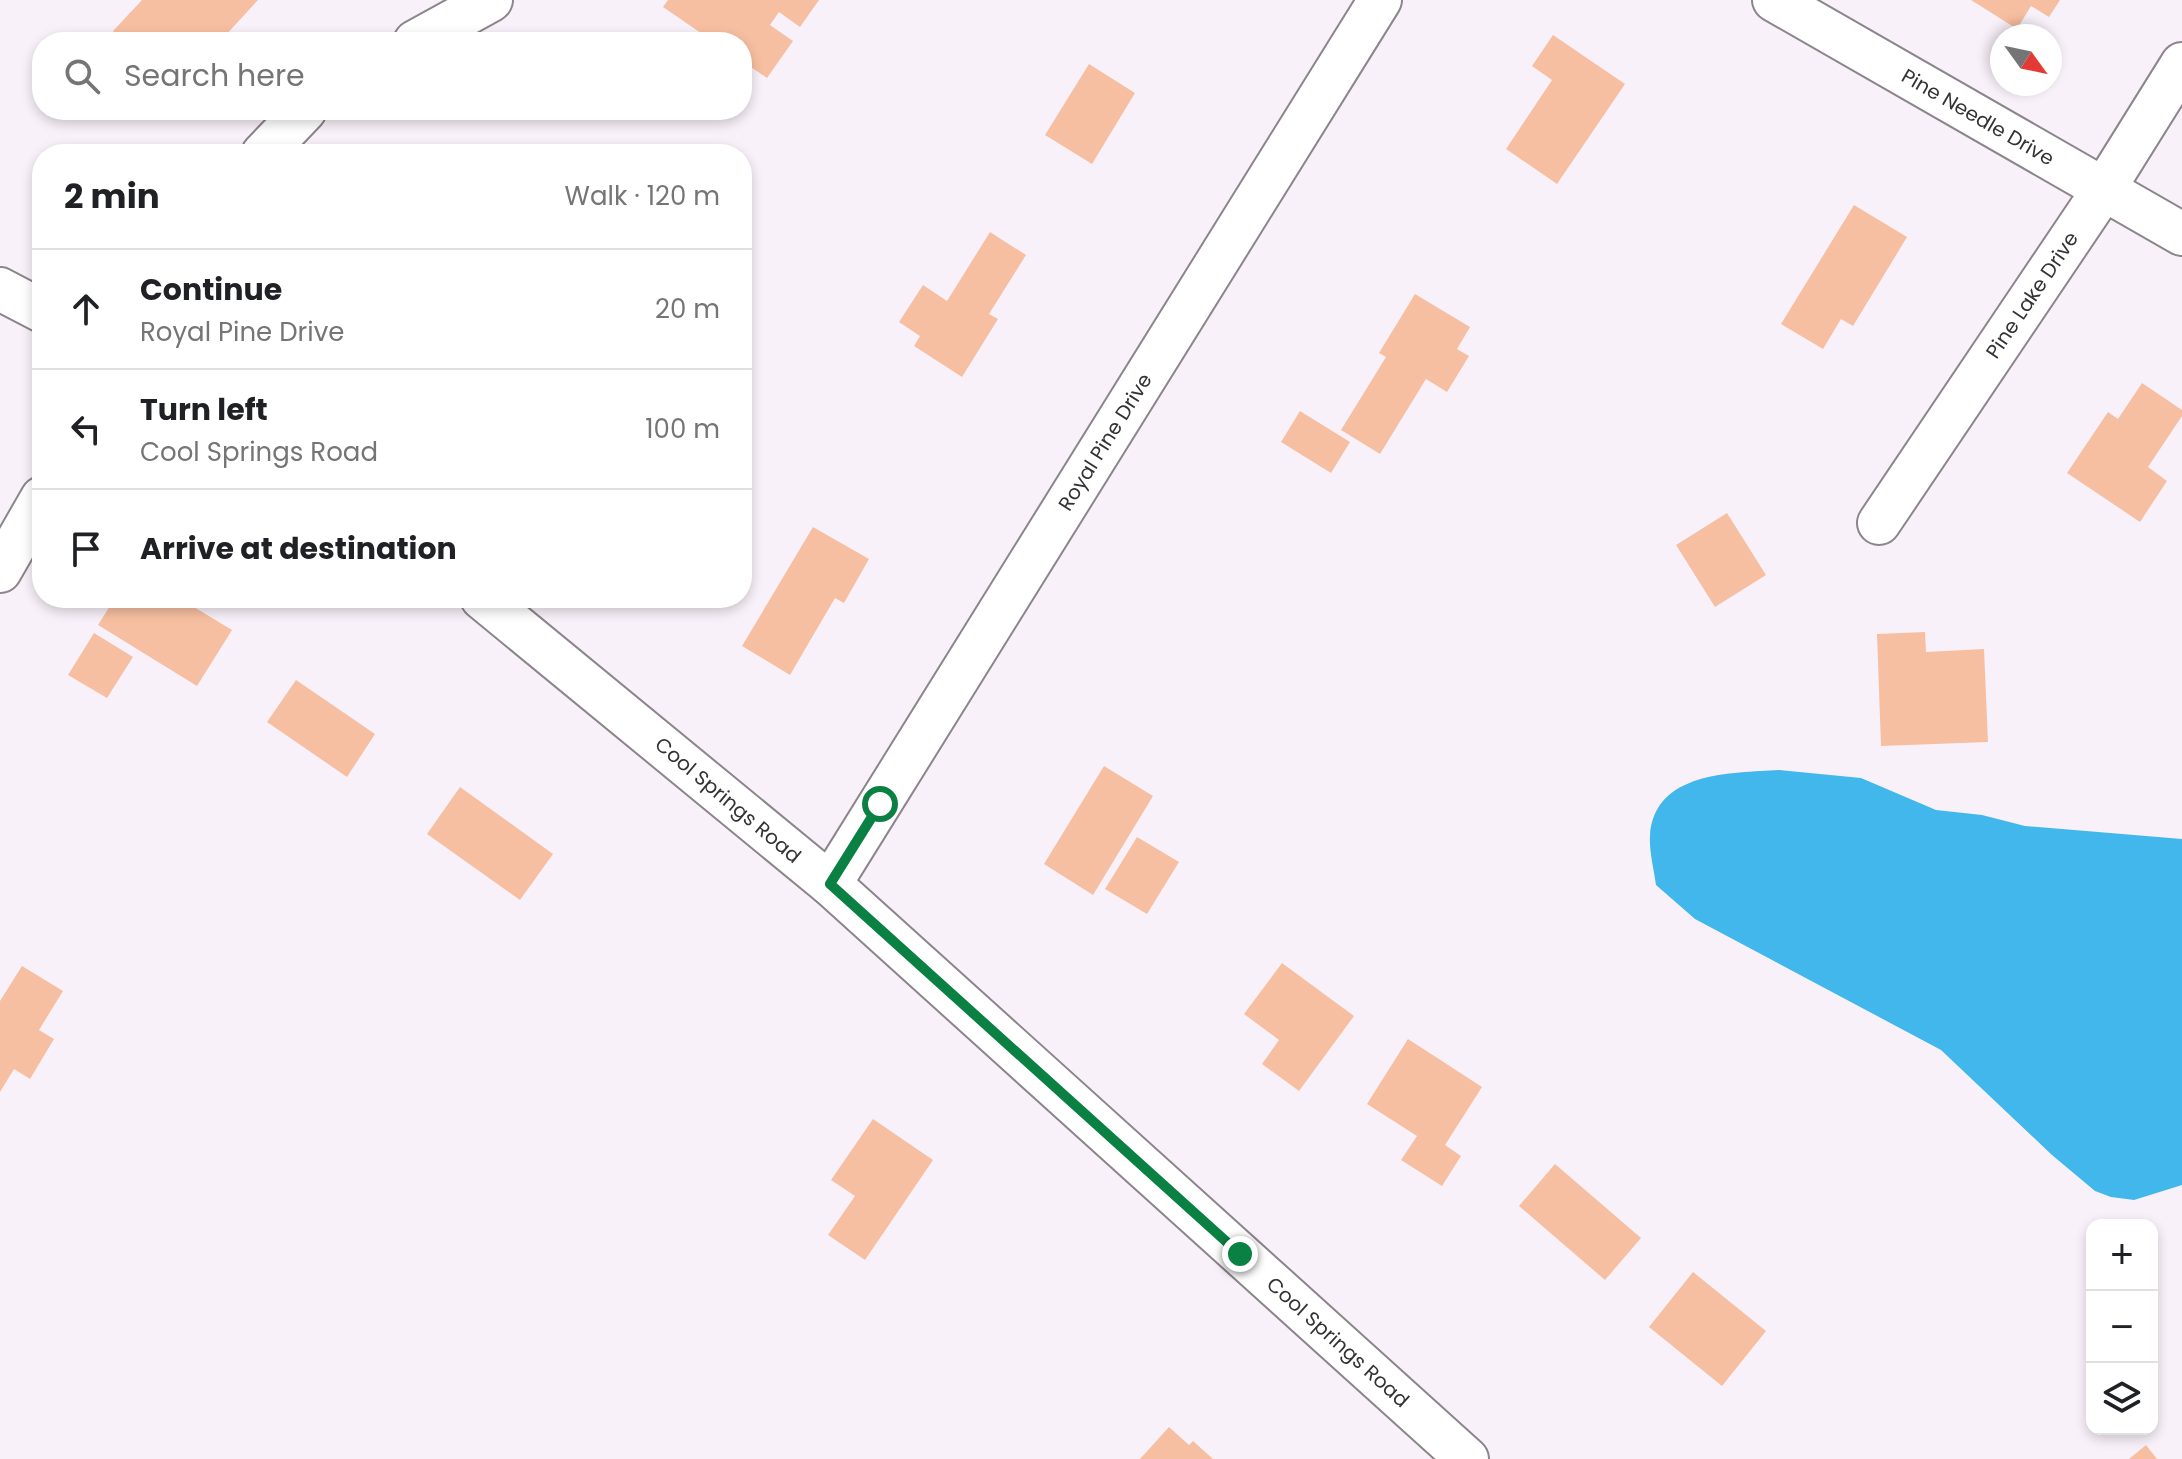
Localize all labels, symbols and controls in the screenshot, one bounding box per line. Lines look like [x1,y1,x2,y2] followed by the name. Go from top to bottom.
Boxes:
[1990,24,2062,96] north arrow
[32,32,752,120] search box
[60,54,104,98] icon: search
[124,54,305,97] text: Search here
[1896,62,2060,172] street label: Pine Needle Drive
[64,172,160,220] text: 2 min
[565,178,720,214] text: Walk · 120 m
[1979,226,2085,364] street label: Pine Lake Drive
[140,268,282,311] text: Continue
[64,287,108,331] icon: ahead
[655,291,720,327] text: 20 m
[140,314,344,350] text: Royal Pine Drive
[1051,368,1159,516] street label: Royal Pine Drive
[140,388,268,431] text: Turn left
[64,407,108,451] icon: left
[645,411,720,447] text: 100 m
[140,434,378,470] text: Cool Springs Road
[64,527,108,571] icon: arrive
[140,527,457,570] text: Arrive at destination
[649,730,807,870] street label: Cool Springs Road
[862,786,898,822] route start
[2086,1219,2158,1435] map controls
[2086,1219,2158,1291] button: +
[1222,1236,1258,1272] route end
[1261,1270,1415,1414] street label: Cool Springs Road
[2086,1291,2158,1363] button: −
[2086,1363,2158,1435] button: layers

